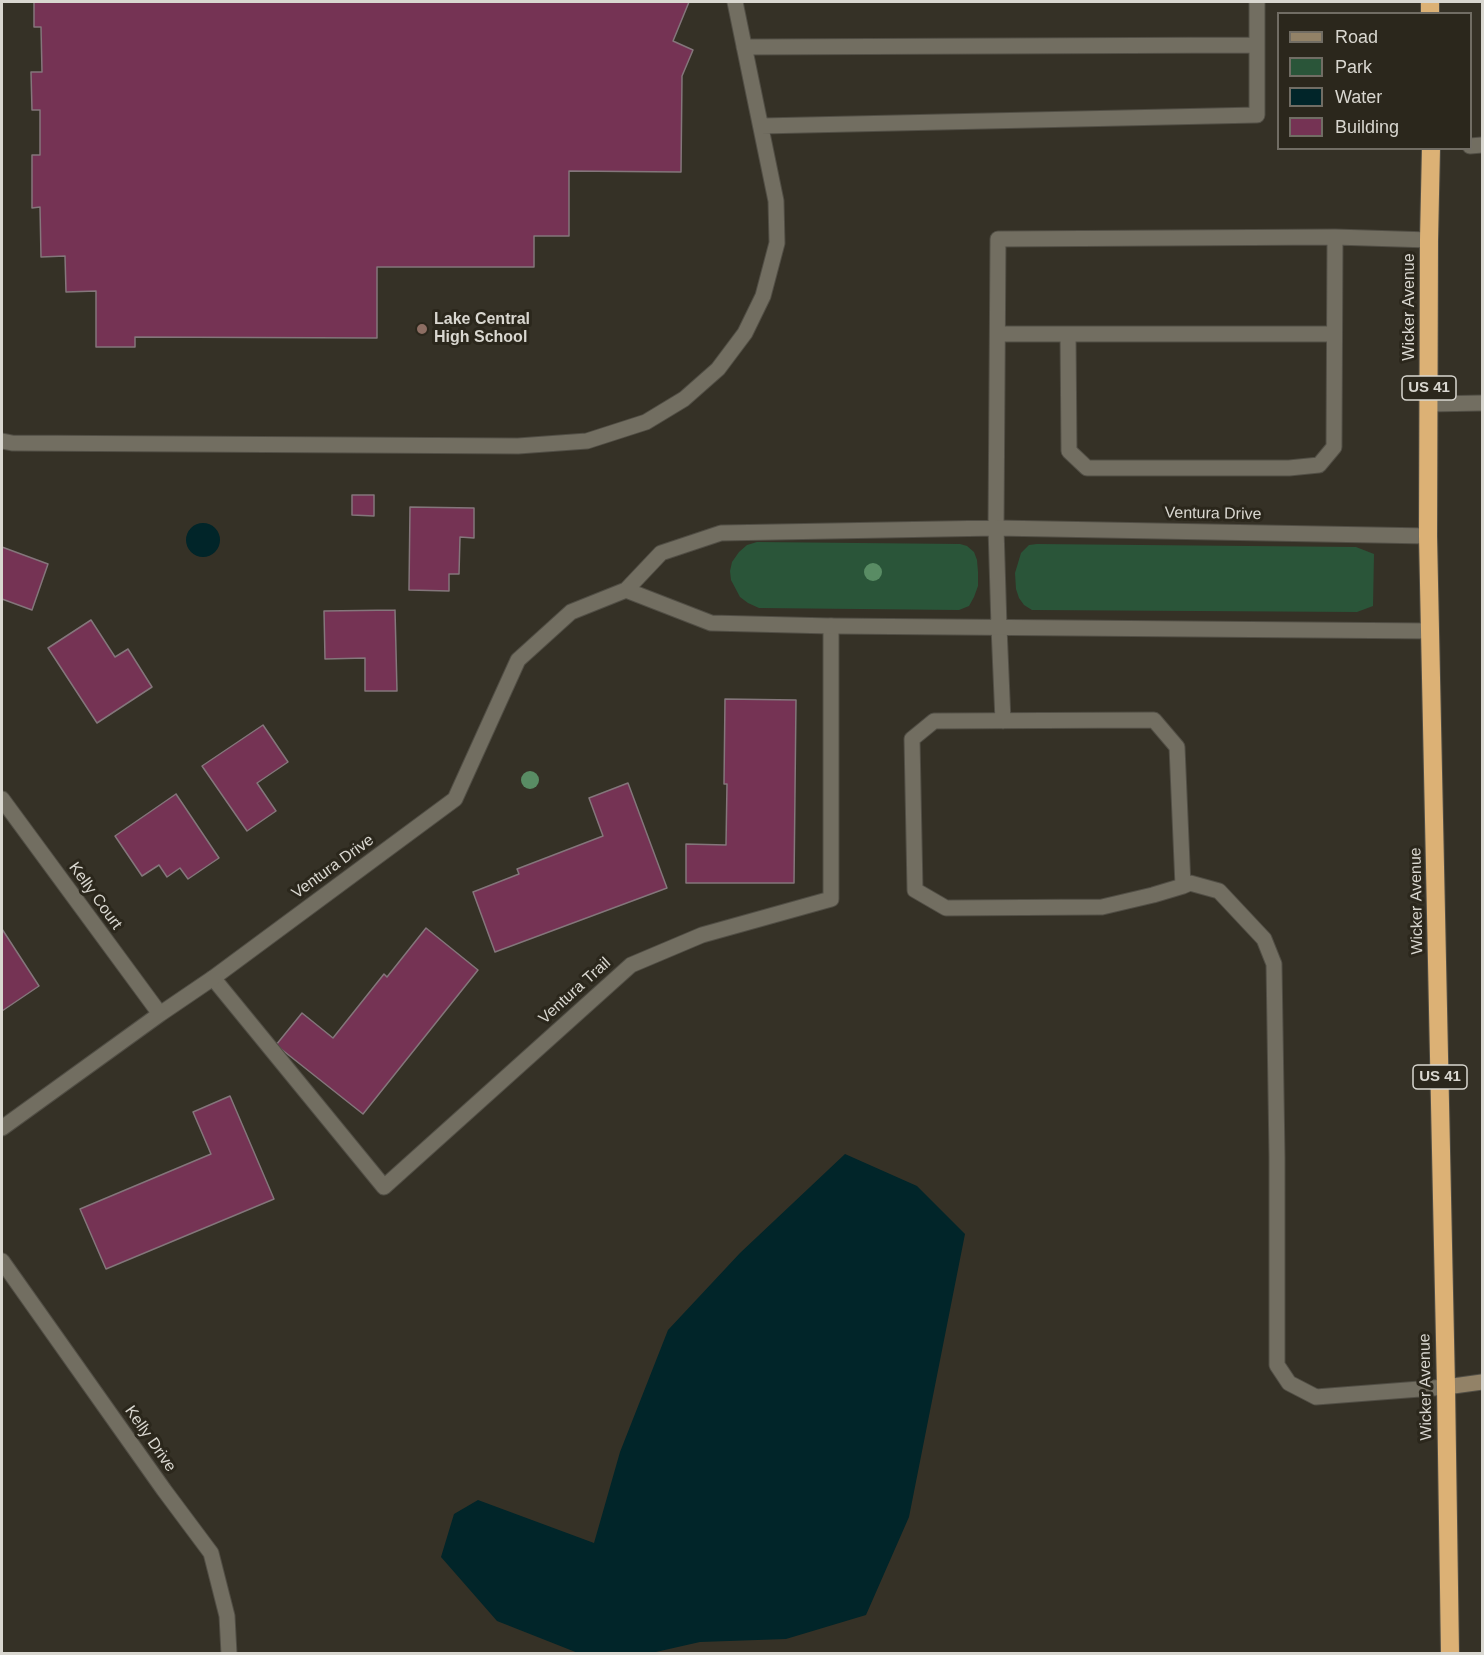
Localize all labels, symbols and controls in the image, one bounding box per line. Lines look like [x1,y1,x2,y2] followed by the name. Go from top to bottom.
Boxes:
[1277,12,1472,150] legend
[1335,27,1378,47] text: Road
[1335,57,1372,77] text: Park
[1335,87,1382,107] text: Water
[1335,117,1399,137] text: Building
[1400,253,1420,361] street label: Wicker Avenue
[434,310,530,348] place label: Lake Central High School
[415,322,429,336] marker: Lake Central High School
[1402,376,1456,400] road number: US 41
[1164,504,1262,524] street label: Ventura Drive
[288,831,378,903] street label: Ventura Drive
[1406,847,1428,955] street label: Wicker Avenue
[64,859,126,933] street label: Kelly Court
[535,954,615,1028] street label: Ventura Trail
[1413,1065,1467,1089] road number: US 41
[1415,1333,1437,1441] street label: Wicker Avenue
[120,1402,180,1476] street label: Kelly Drive

